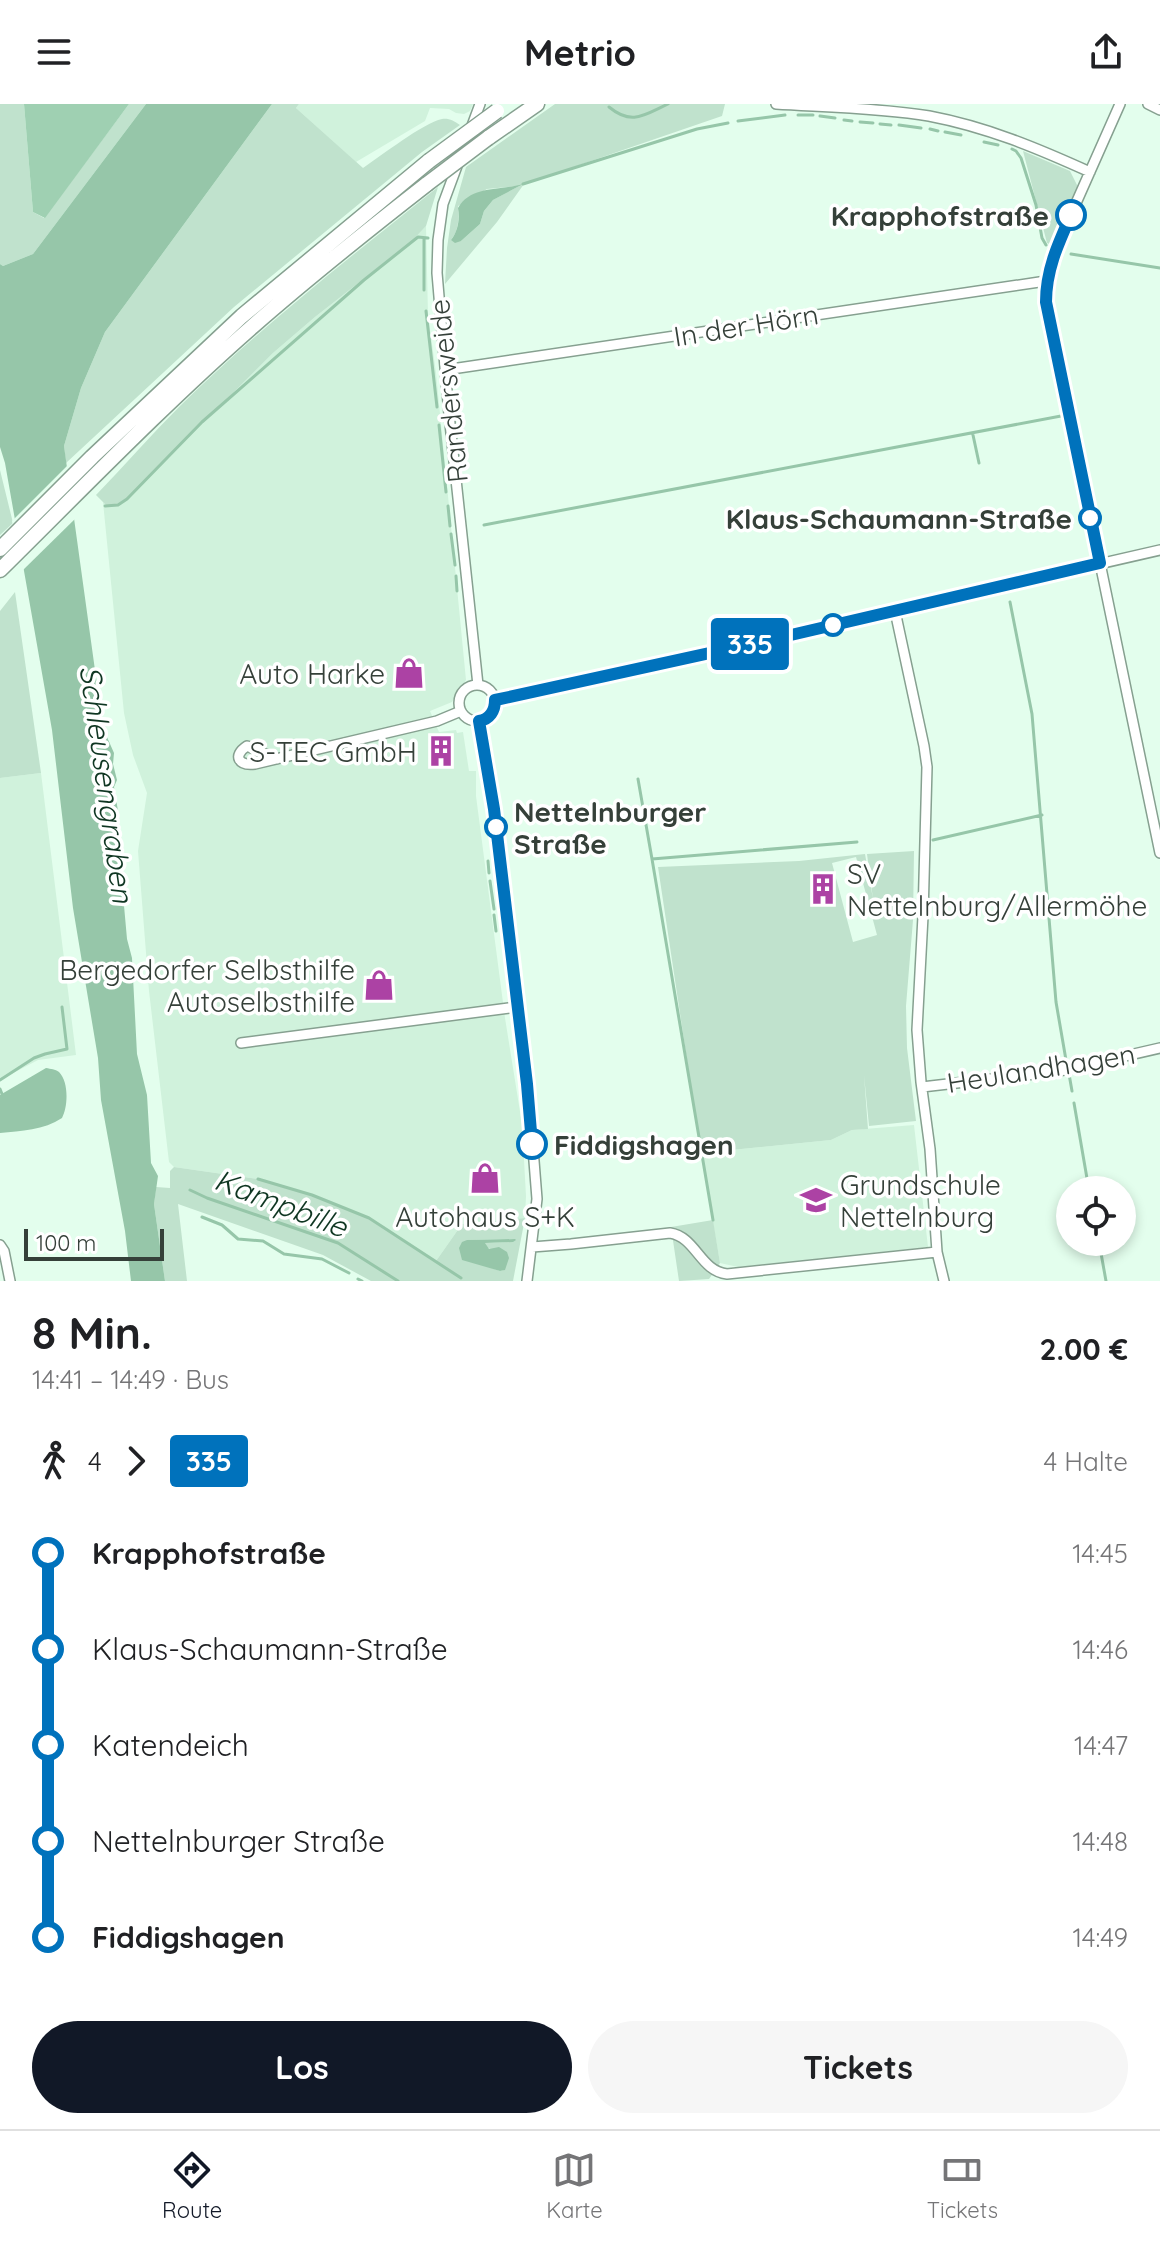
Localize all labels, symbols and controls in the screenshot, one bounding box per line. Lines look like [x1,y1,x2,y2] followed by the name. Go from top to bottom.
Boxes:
[32,30,76,74] icon: menu
[524,30,636,75] text: Metrio
[1084,30,1128,74] icon: share
[831,198,1049,233] place label: Krapphofstraße
[1056,200,1086,230] marker: Krapphofstraße
[671,296,821,354] street label: In der Hörn
[421,297,475,485] street label: Randersweide
[726,501,1072,536] place label: Klaus-Schaumann-Straße
[1079,507,1101,529] marker: Klaus-Schaumann-Straße
[822,614,844,636] unlabelled marker
[704,618,796,670] line badge: 335
[727,626,773,661] text: 335
[239,656,385,691] place label: Auto Harke
[392,656,426,690] shop icon: Auto Harke
[72,663,143,906] water label: Schleusengraben
[249,734,417,769] place label: S-TEC GmbH
[424,734,458,768] building icon: S-TEC GmbH
[514,794,706,861] place label: Nettelnburger Straße
[485,816,507,838] marker: Nettelnburger Straße
[847,856,1147,923] place label: SV Nettelnburg/Allermöhe
[806,872,840,906] building icon: SV Nettelnburg/Allermöhe
[59,952,355,1019] place label: Bergedorfer Selbsthilfe Autoselbsthilfe
[362,968,396,1002] shop icon: Bergedorfer Selbsthilfe Autoselbsthilfe
[944,1036,1138,1100] street label: Heulandhagen
[554,1127,734,1162] place label: Fiddigshagen
[517,1129,547,1159] marker: Fiddigshagen
[209,1160,354,1246] water label: Kampbille
[468,1161,502,1195] shop icon: Autohaus S+K
[840,1167,1001,1234] place label: Grundschule Nettelnburg
[1056,1176,1136,1256] map controls
[1056,1176,1136,1256] button: locate
[799,1183,833,1217] school or university icon: Grundschule Nettelnburg
[395,1199,575,1234] place label: Autohaus S+K
[24,1225,164,1261] scale bar
[36,1229,96,1257] text: 100 m
[32,1305,152,1360] text: 8 Min.
[1039,1330,1128,1368] text: 2.00 €
[32,1363,229,1396] text: 14:41 – 14:49 · Bus
[32,1439,76,1483] icon: walk
[114,1439,158,1483] icon: forward
[186,1443,232,1478] text: 335
[88,1445,102,1478] text: 4
[1043,1445,1128,1478] text: 4 Halte
[92,1534,326,1572] text: Krapphofstraße
[1072,1537,1128,1570] text: 14:45
[92,1630,448,1668] text: Klaus-Schaumann-Straße
[1073,1633,1128,1666] text: 14:46
[92,1726,249,1764] text: Katendeich
[1074,1729,1128,1762] text: 14:47
[92,1822,385,1860] text: Nettelnburger Straße
[1072,1825,1128,1858] text: 14:48
[92,1918,285,1956] text: Fiddigshagen
[1073,1921,1128,1954] text: 14:49
[32,2021,572,2113] button: Los
[588,2021,1128,2113] button: Tickets
[162,2148,222,2224] tab: Route
[546,2148,603,2224] tab: Karte
[927,2148,998,2224] tab: Tickets

